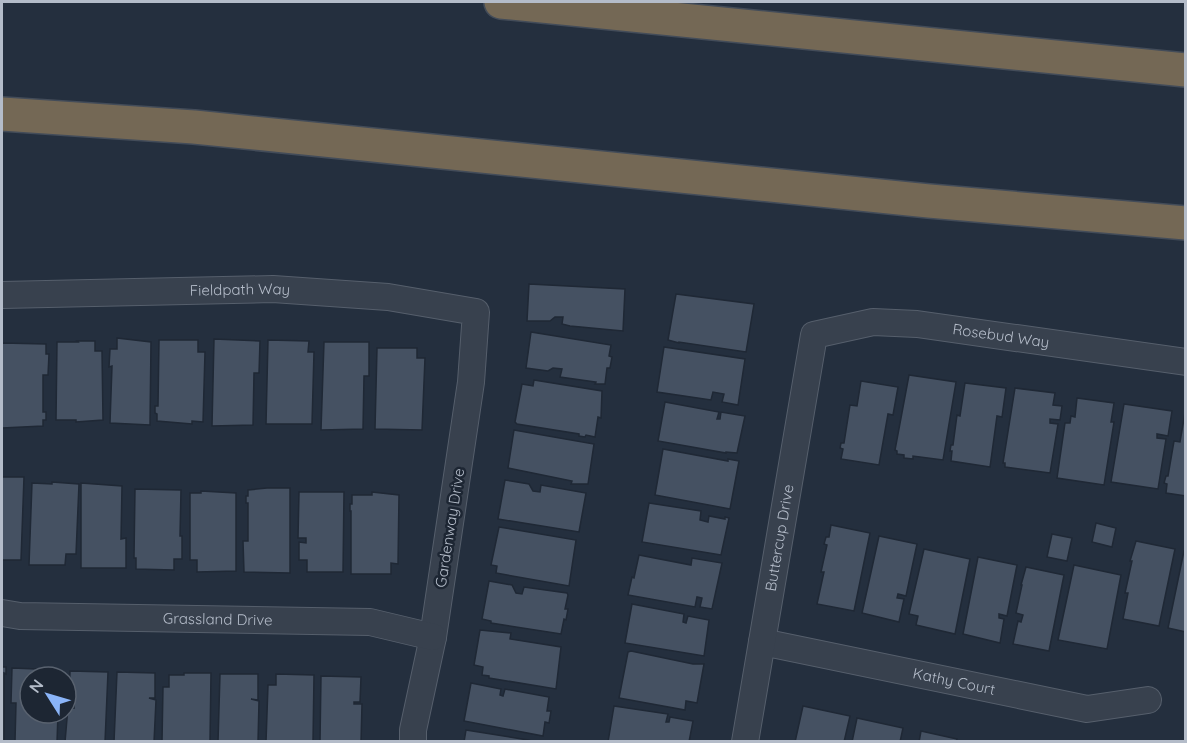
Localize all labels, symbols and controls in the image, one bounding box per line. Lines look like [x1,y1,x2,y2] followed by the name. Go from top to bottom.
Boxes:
[189,279,291,300] street label: Fieldpath Way
[951,319,1051,352] street label: Rosebud Way
[431,467,468,589] street label: Gardenway Drive
[761,483,798,593] street label: Buttercup Drive
[163,608,273,629] street label: Grassland Drive
[911,663,997,699] street label: Kathy Court
[18,665,78,725] north arrow
[24,675,48,697] text: N

